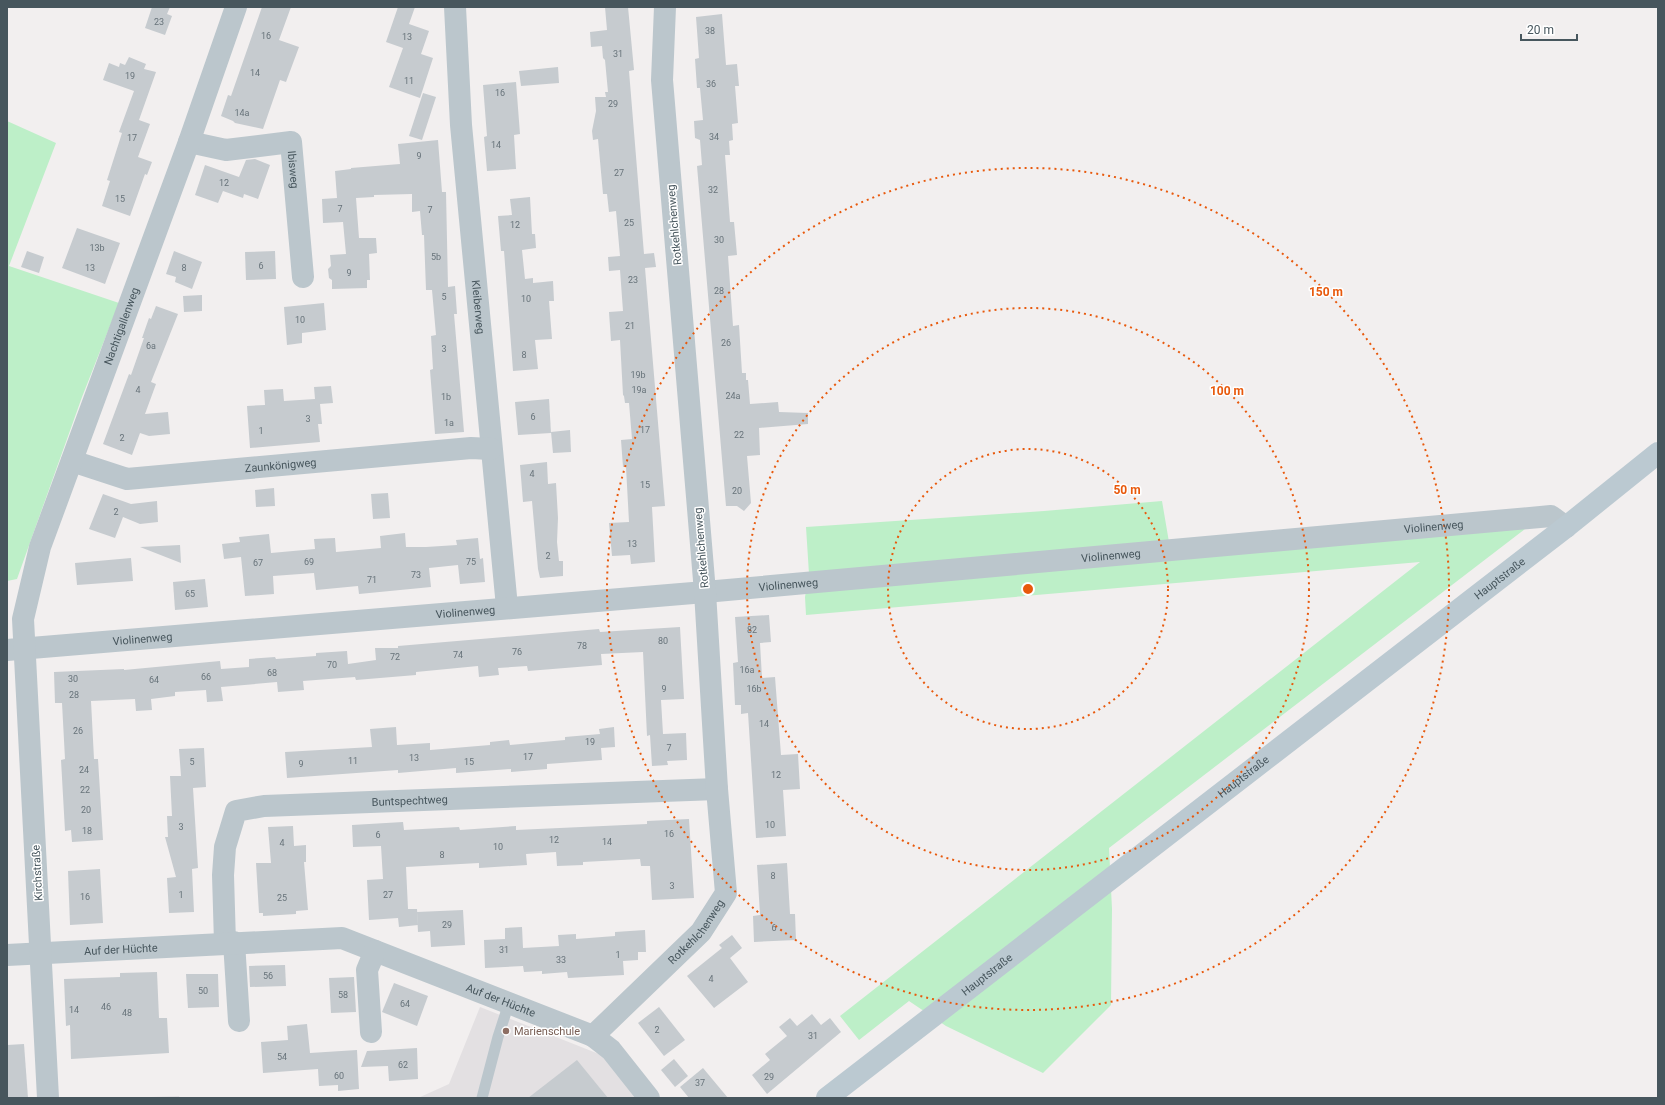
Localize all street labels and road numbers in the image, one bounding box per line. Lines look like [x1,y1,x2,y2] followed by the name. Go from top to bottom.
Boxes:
[285,150,301,189] street label: Ibisweg
[665,184,684,266] street label: Rotkehlchenweg
[469,279,487,335] street label: Kleiberweg
[102,286,142,367] street label: Nachtigallenweg
[244,456,317,475] street label: Zaunkönigweg
[692,507,711,589] street label: Rotkehlchenweg
[1403,518,1464,536] street label: Violinenweg
[1081,547,1141,565] street label: Violinenweg
[1472,555,1528,602] street label: Hauptstraße
[758,576,819,594] street label: Violinenweg
[435,603,496,621] street label: Violinenweg
[112,630,173,648] street label: Violinenweg
[1215,753,1272,801] street label: Hauptstraße
[371,793,448,809] street label: Buntspechtweg
[30,844,45,901] street label: Kirchstraße
[666,897,727,967] street label: Rotkehlchenweg
[84,941,158,958] street label: Auf der Hüchte
[959,951,1015,999] street label: Hauptstraße
[464,981,537,1020] street label: Auf der Hüchte

